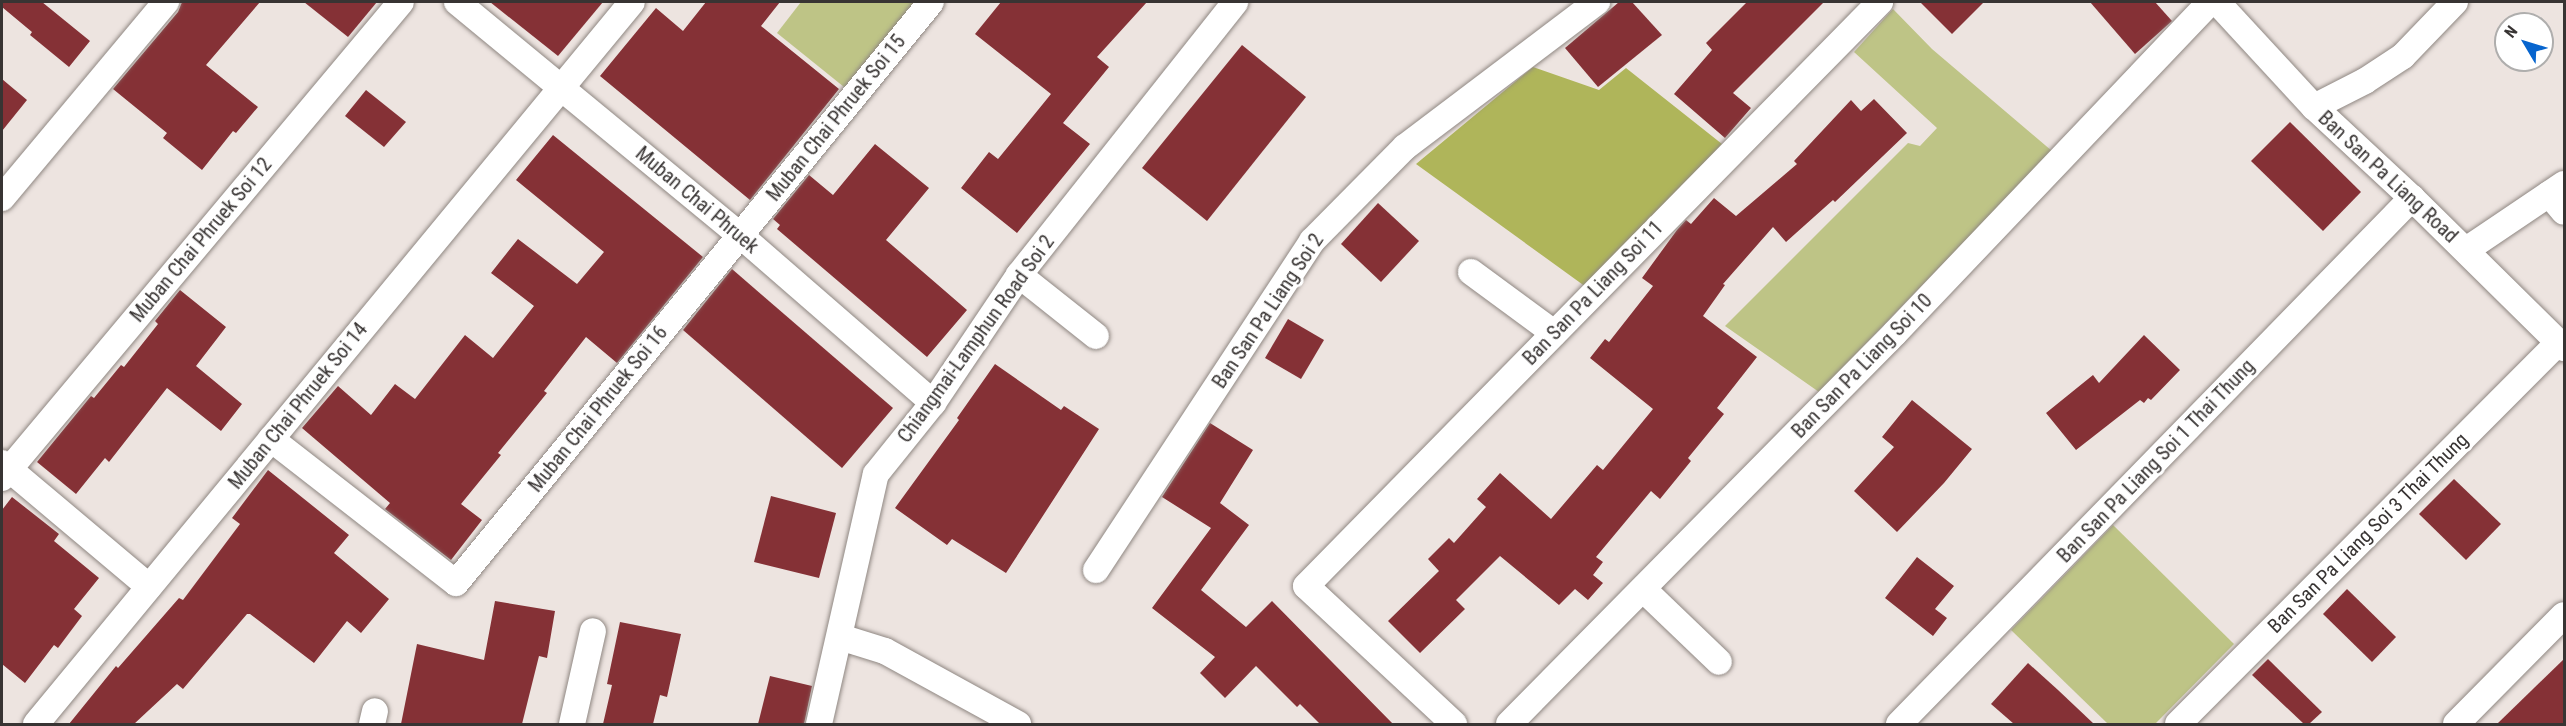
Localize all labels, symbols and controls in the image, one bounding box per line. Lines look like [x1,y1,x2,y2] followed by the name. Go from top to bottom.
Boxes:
[2494,12,2554,72] north arrow
[2500,22,2521,42] text: N
[762,30,910,206] street label: Muban Chai Phruek Soi 15
[2313,106,2463,248] street label: Ban San Pa Liang Road
[631,142,763,258] street label: Muban Chai Phruek
[125,153,277,327] street label: Muban Chai Phruek Soi 12
[1518,216,1668,370] street label: Ban San Pa Liang Soi 11
[1207,229,1329,393] street label: Ban San Pa Liang Soi 2
[893,231,1059,447] street label: Chiangmai-Lamphun Road Soi 2
[1787,289,1937,443] street label: Ban San Pa Liang Soi 10
[224,318,372,494] street label: Muban Chai Phruek Soi 14
[524,321,672,497] street label: Muban Chai Phruek Soi 16
[2052,354,2260,568] street label: Ban San Pa Liang Soi 1 Thai Thung
[2263,428,2473,638] street label: Ban San Pa Liang Soi 3 Thai Thung

